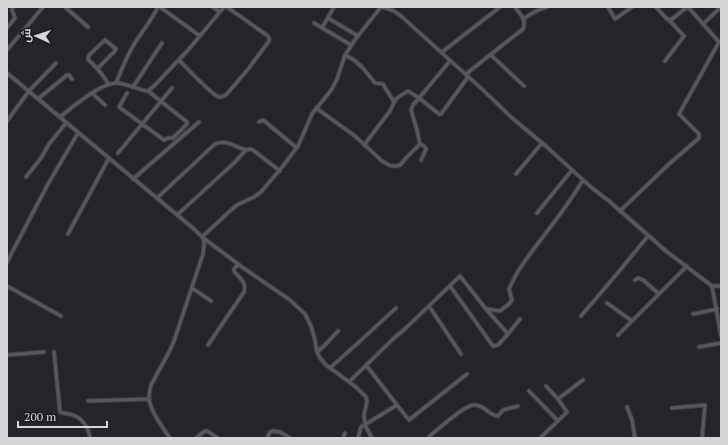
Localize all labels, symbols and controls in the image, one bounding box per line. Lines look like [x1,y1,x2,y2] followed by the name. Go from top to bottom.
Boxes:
[16,16,56,56] north arrow
[19,28,33,43] text: ش
[18,403,107,429] scale bar
[24,409,57,424] text: 200 m

